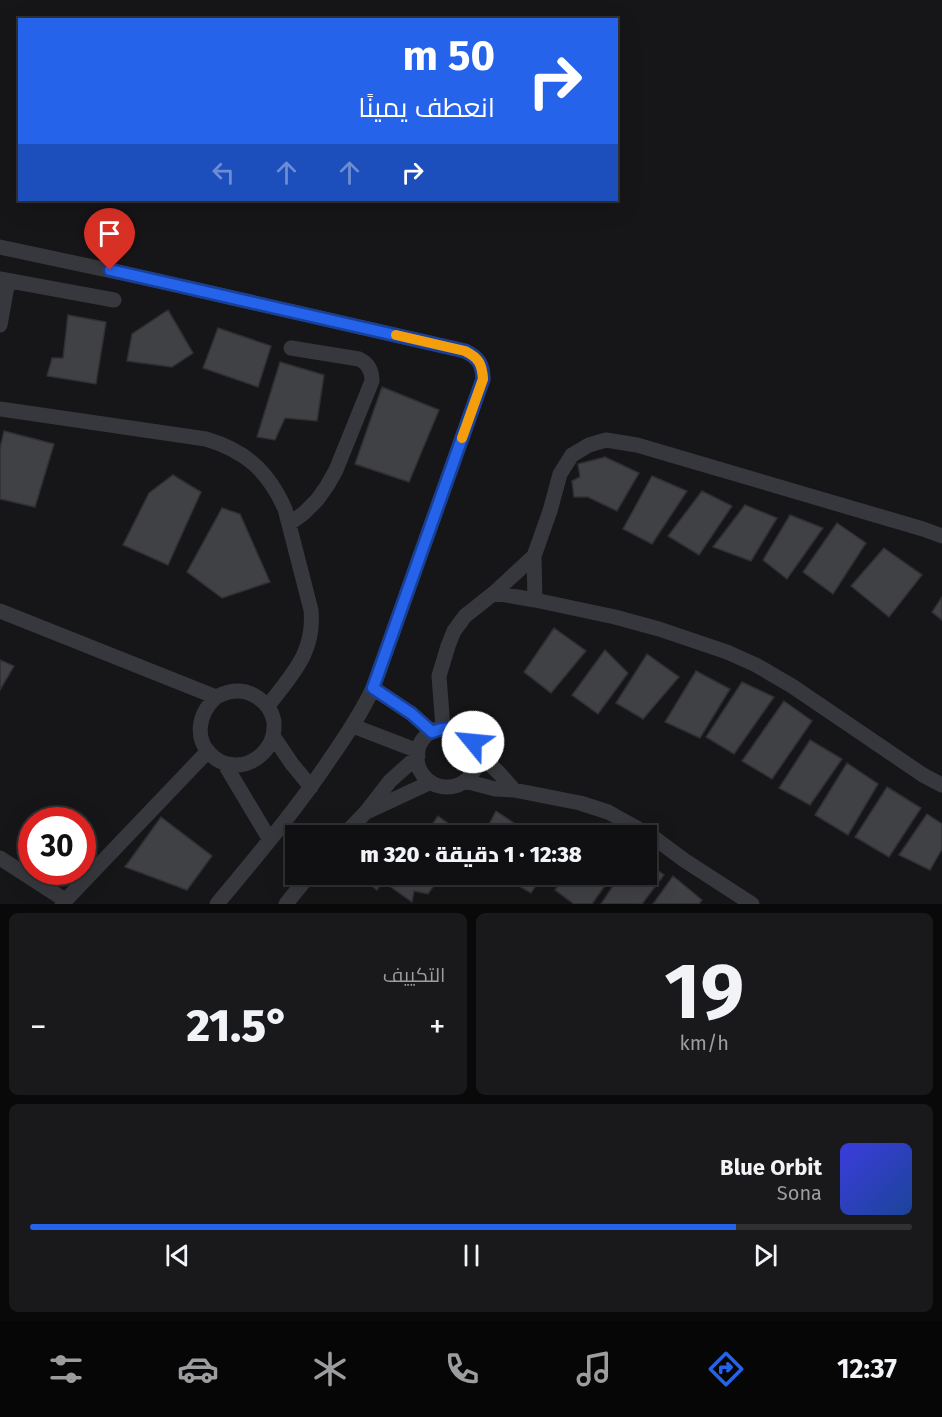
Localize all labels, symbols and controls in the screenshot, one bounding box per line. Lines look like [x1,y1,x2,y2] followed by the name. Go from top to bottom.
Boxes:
[402,31,495,81] text: 50 m
[516,42,594,120] icon: right
[358,92,495,124] text: انعطف يمينًا
[207,156,240,189] icon: left
[270,156,303,189] icon: ahead
[333,156,366,189] icon: ahead
[396,156,429,189] icon: right
[84,208,135,270] pin
[93,217,126,250] icon: arrive
[441,710,505,774] position arrow
[18,807,96,885] speed limit sign: 30
[360,841,582,868] text: 12:38 · 1 دقيقة · 320 m
[664,945,744,1039] text: 19
[383,963,446,987] text: التكييف
[186,999,289,1053] text: 21.5°
[30,1007,47,1047] text: −
[429,1007,446,1047] text: +
[680,1031,729,1055] text: km/h
[720,1154,822,1181] text: Blue Orbit
[777,1181,822,1205] text: Sona
[161,1239,194,1272] icon: previous
[455,1239,488,1272] icon: pause
[749,1239,782,1272] icon: next
[45,1348,87,1390] icon: filters
[177,1348,219,1390] icon: car
[309,1348,351,1390] icon: climate
[441,1348,483,1390] icon: phone
[573,1348,615,1390] icon: music
[705,1348,747,1390] icon: directions
[837,1353,897,1385] text: 12:37

